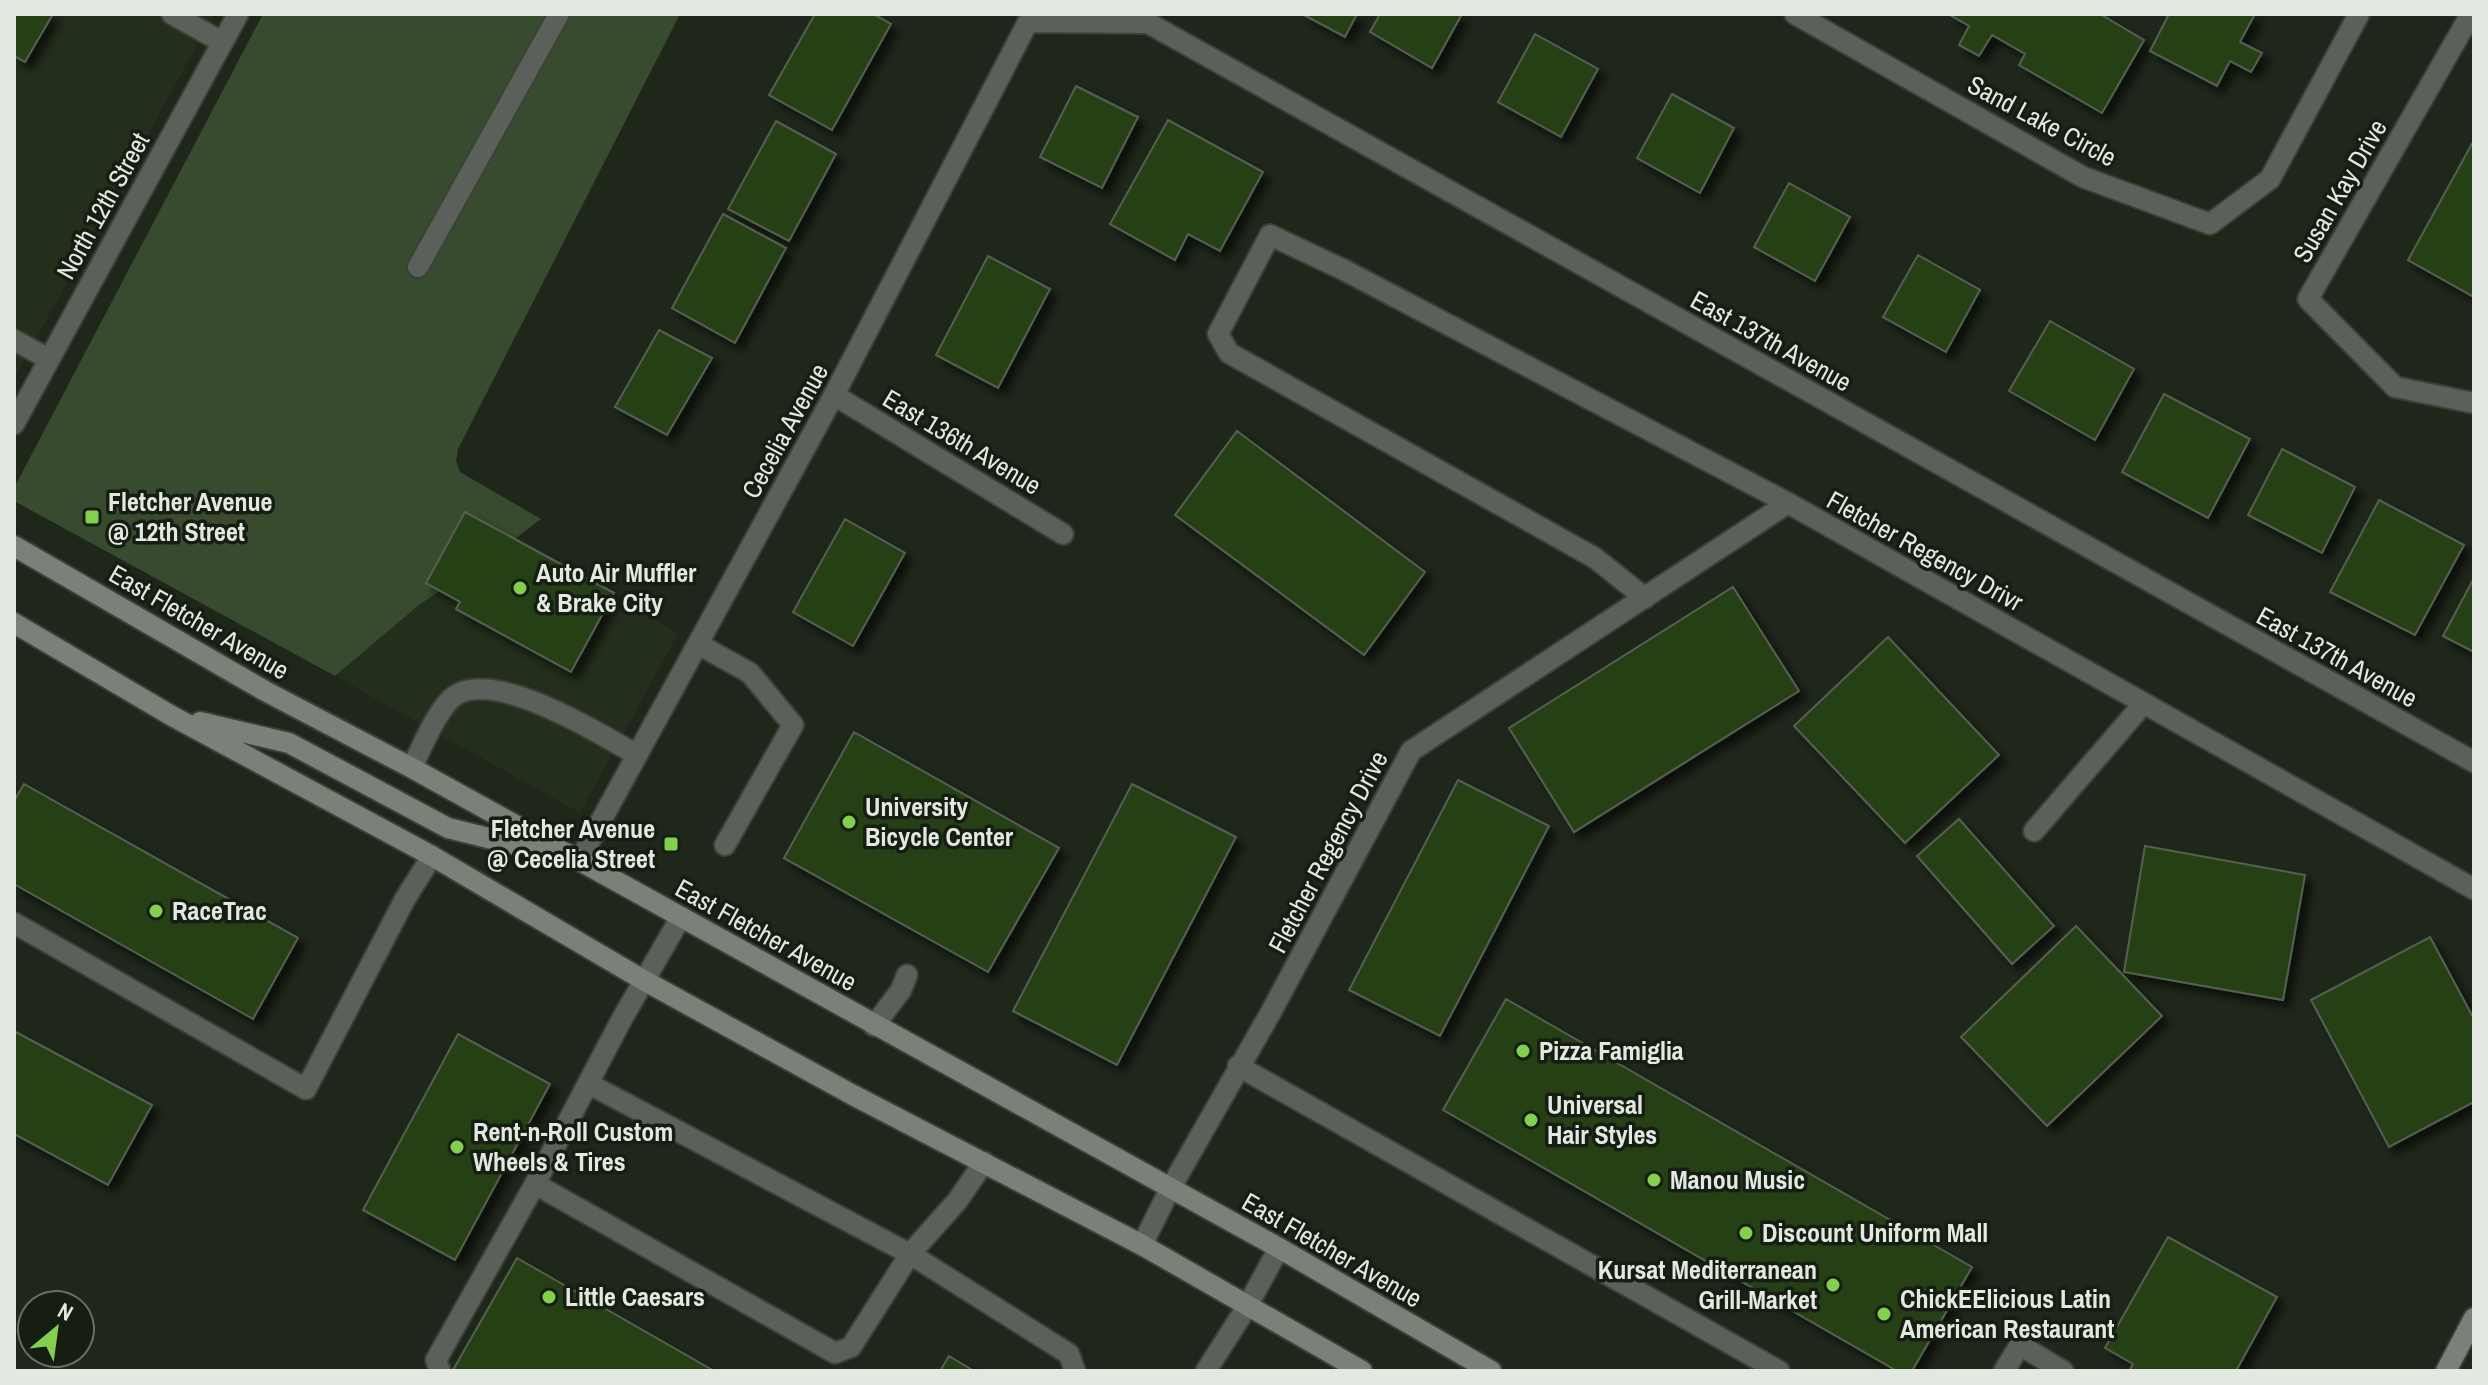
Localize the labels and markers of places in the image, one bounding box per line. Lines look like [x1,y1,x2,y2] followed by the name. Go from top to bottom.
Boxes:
[108,484,272,549] place label: Fletcher Avenue @ 12th Street
[83,508,101,526] marker: Fletcher Avenue @ 12th Street
[536,555,697,620] place label: Auto Air Muffler & Brake City
[511,579,529,597] marker: Auto Air Muffler & Brake City
[865,789,1014,854] place label: University Bicycle Center
[487,811,655,876] place label: Fletcher Avenue @ Cecelia Street
[840,813,858,831] marker: University Bicycle Center
[662,835,680,853] marker: Fletcher Avenue @ Cecelia Street
[172,893,267,928] place label: RaceTrac
[147,902,165,920] marker: RaceTrac
[1539,1033,1684,1068] place label: Pizza Famiglia
[1514,1042,1532,1060] marker: Pizza Famiglia
[1547,1087,1657,1152] place label: Universal Hair Styles
[1522,1111,1540,1129] marker: Universal Hair Styles
[473,1114,673,1179] place label: Rent-n-Roll Custom Wheels & Tires
[448,1138,466,1156] marker: Rent-n-Roll Custom Wheels & Tires
[1670,1162,1805,1197] place label: Manou Music
[1645,1171,1663,1189] marker: Manou Music
[1762,1215,1988,1250] place label: Discount Uniform Mall
[1737,1224,1755,1242] marker: Discount Uniform Mall
[1598,1252,1817,1317] place label: Kursat Mediterranean Grill-Market
[1824,1276,1842,1294] marker: Kursat Mediterranean Grill-Market
[565,1279,705,1314] place label: Little Caesars
[1900,1281,2114,1346] place label: ChickEElicious Latin American Restaurant
[540,1288,558,1306] marker: Little Caesars
[1875,1305,1893,1323] marker: ChickEElicious Latin American Restaurant

